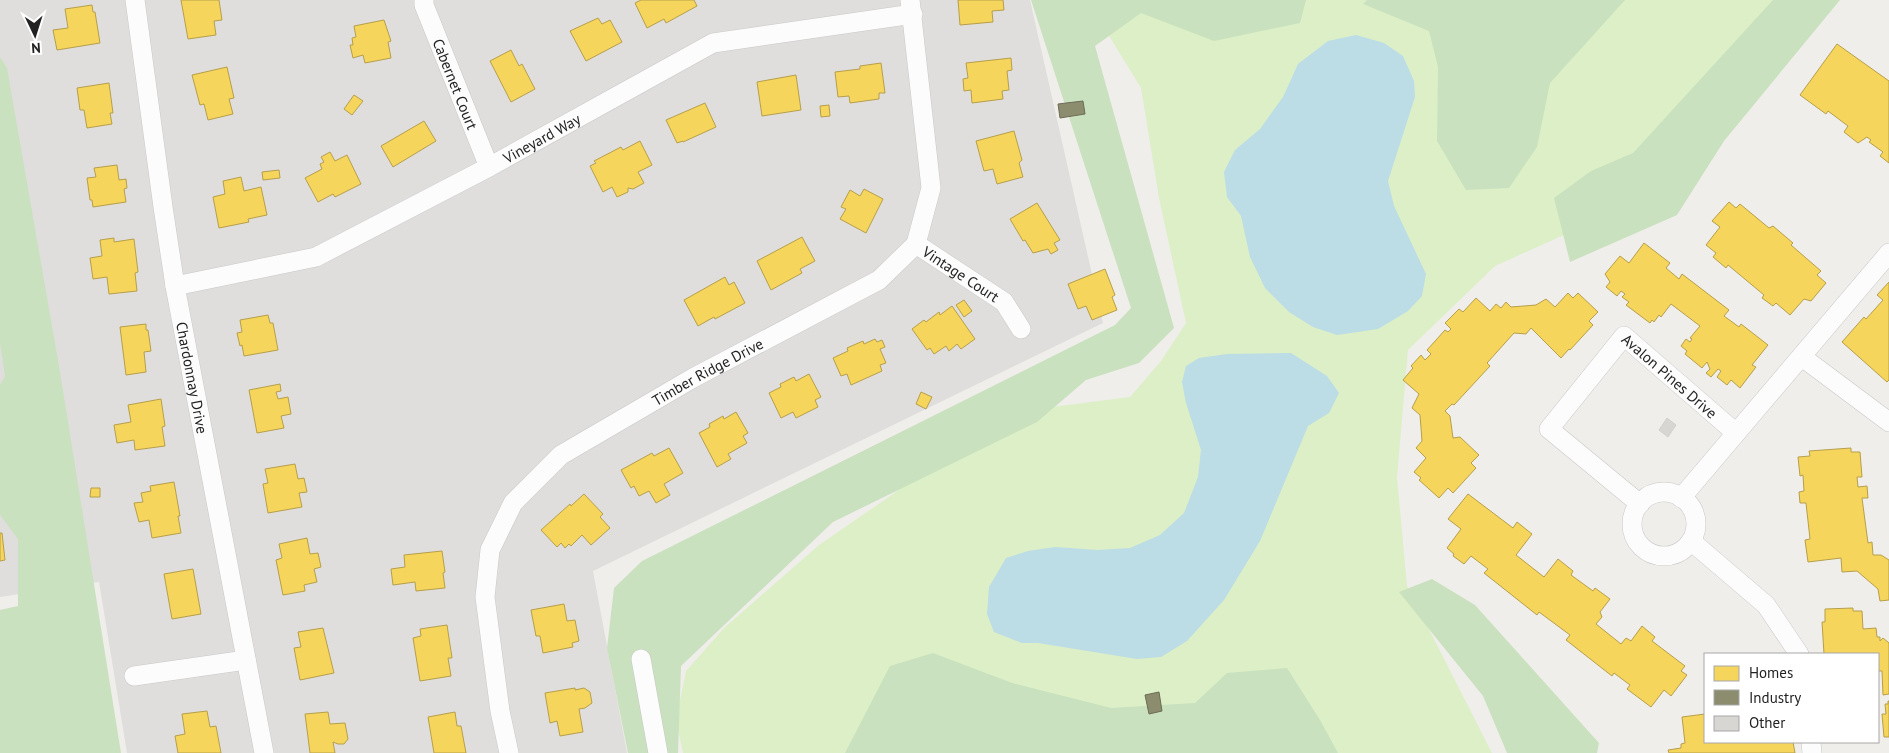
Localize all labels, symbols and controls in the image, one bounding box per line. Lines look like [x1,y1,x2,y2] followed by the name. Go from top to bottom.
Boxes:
[10,10,60,60] north arrow
[429,36,482,132] street label: Cabernet Court
[31,39,41,57] text: N
[499,109,584,167] street label: Vineyard Way
[918,241,1003,306] street label: Vintage Court
[172,320,212,435] street label: Chardonnay Drive
[1618,329,1721,422] street label: Avalon Pines Drive
[648,333,766,409] street label: Timber Ridge Drive
[1704,653,1879,743] legend
[1749,663,1793,682] text: Homes
[1749,688,1801,707] text: Industry
[1749,713,1785,732] text: Other

